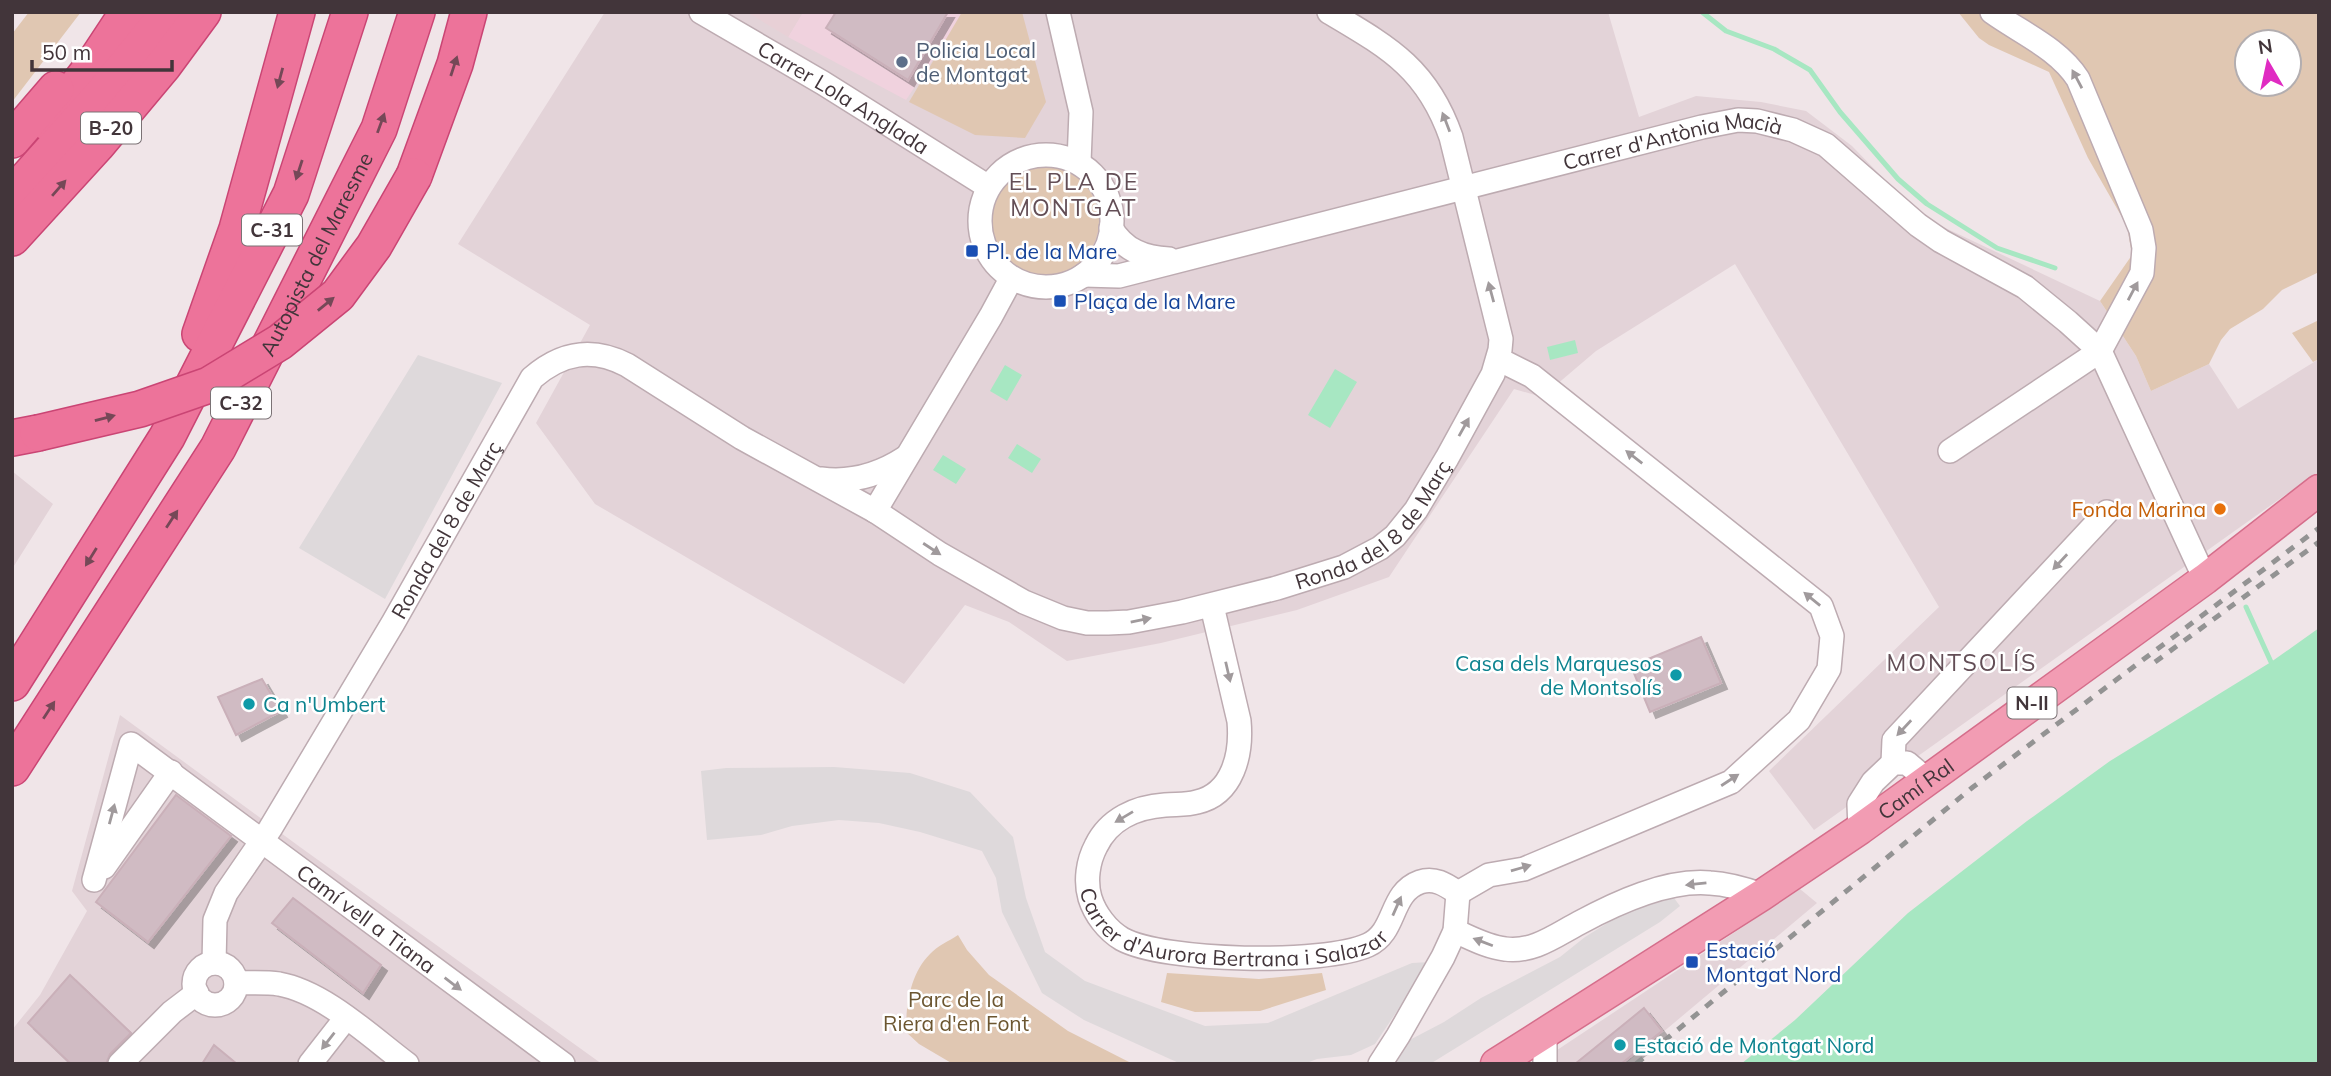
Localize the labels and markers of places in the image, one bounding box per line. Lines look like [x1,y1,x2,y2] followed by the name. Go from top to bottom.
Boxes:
[916,37,1036,87] place label: Policia Local de Montgat
[894,54,910,70] marker: Policia Local de Montgat
[986,238,1117,264] place label: Pl. de la Mare
[964,243,980,259] marker: Pl. de la Mare
[1074,288,1236,314] place label: Plaça de la Mare
[1052,293,1068,309] marker: Plaça de la Mare
[2071,496,2206,522] place label: Fonda Marina
[2212,501,2228,517] marker: Fonda Marina
[1455,650,1662,700] place label: Casa dels Marquesos de Montsolís
[1668,667,1684,683] marker: Casa dels Marquesos de Montsolís
[263,691,385,717] place label: Ca n'Umbert
[241,696,257,712] marker: Ca n'Umbert
[1706,937,1841,987] place label: Estació Montgat Nord
[1684,954,1700,970] marker: Estació Montgat Nord
[1634,1032,1874,1058] place label: Estació de Montgat Nord
[1612,1037,1628,1053] marker: Estació de Montgat Nord

